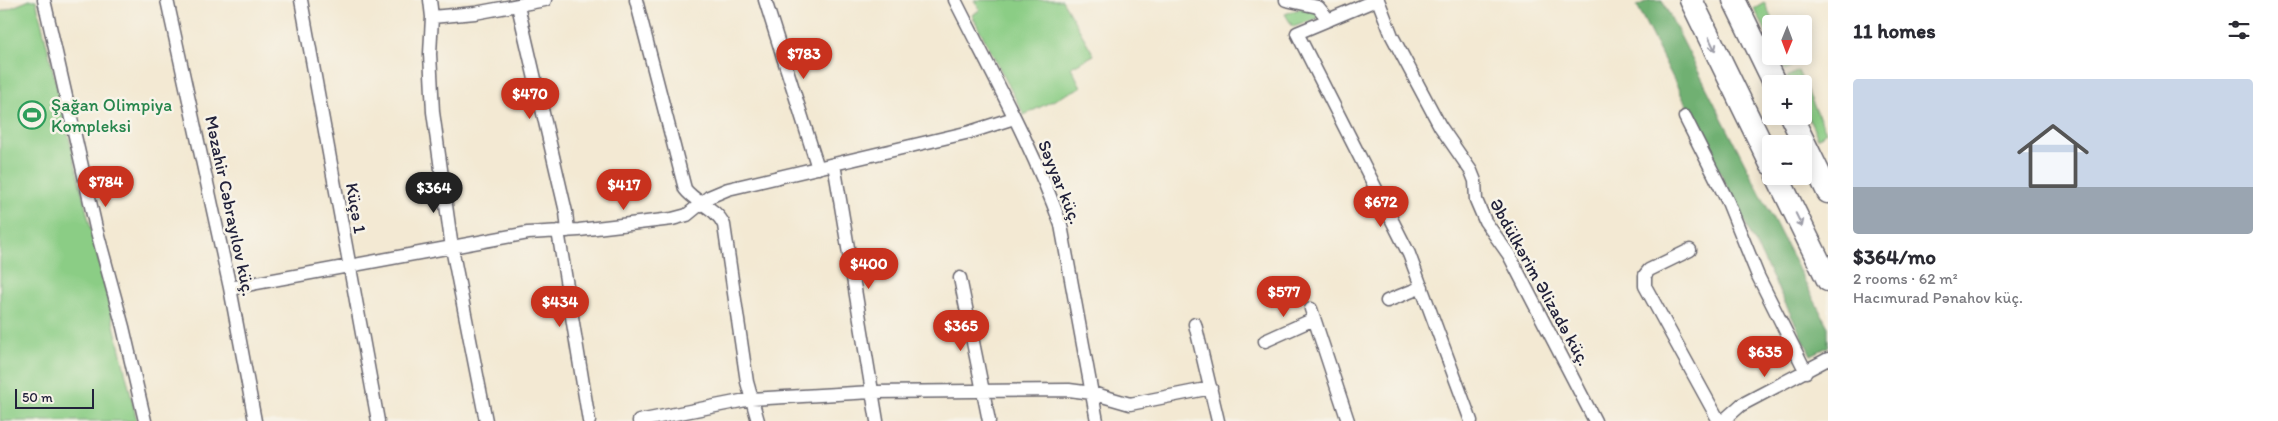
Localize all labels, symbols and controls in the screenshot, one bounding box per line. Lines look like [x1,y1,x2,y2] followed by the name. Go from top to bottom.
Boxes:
[1762,15,1812,65] north arrow
[1762,15,1812,185] map controls
[2225,16,2253,44] icon: filters
[1853,18,1936,43] text: 11 homes
[1708,36,1718,51] one-way arrow
[774,38,834,80] pin: $783
[787,44,821,63] text: $783
[1762,75,1812,125] button: +
[500,78,560,120] pin: $470
[512,84,548,103] text: $470
[51,94,172,137] place label: Şağan Olimpiya Kompleksi
[17,100,47,130] sports icon: Şağan Olimpiya Kompleksi
[2008,111,2098,201] icon: home
[200,114,260,298] street label: Məzahir Cəbrayılov küç.
[1762,135,1812,185] button: −
[1033,137,1087,227] street label: Səyyar küç.
[76,166,136,208] pin: $784
[594,168,654,211] pin: $417
[89,172,123,191] text: $784
[404,172,464,214] pin: $364
[607,175,641,194] text: $417
[417,178,451,197] text: $364
[341,181,371,235] street label: Küçə 1
[1351,186,1411,228] pin: $672
[1365,192,1397,211] text: $672
[1485,194,1595,370] street label: Əbdülkərim Əlizadə küç.
[1794,212,1804,227] one-way arrow
[1853,244,1936,269] text: $364/mo
[839,248,899,290] pin: $400
[850,254,888,273] text: $400
[1853,269,1958,288] text: 2 rooms · 62 m²
[1254,276,1314,318] pin: $577
[1268,282,1300,301] text: $577
[530,286,590,328] pin: $434
[1853,288,2023,307] text: Hacımurad Pənahov küç.
[542,292,578,311] text: $434
[931,310,991,352] pin: $365
[944,316,978,335] text: $365
[1735,336,1795,378] pin: $635
[1748,342,1782,361] text: $635
[15,386,94,409] scale bar
[22,389,53,406] text: 50 m

